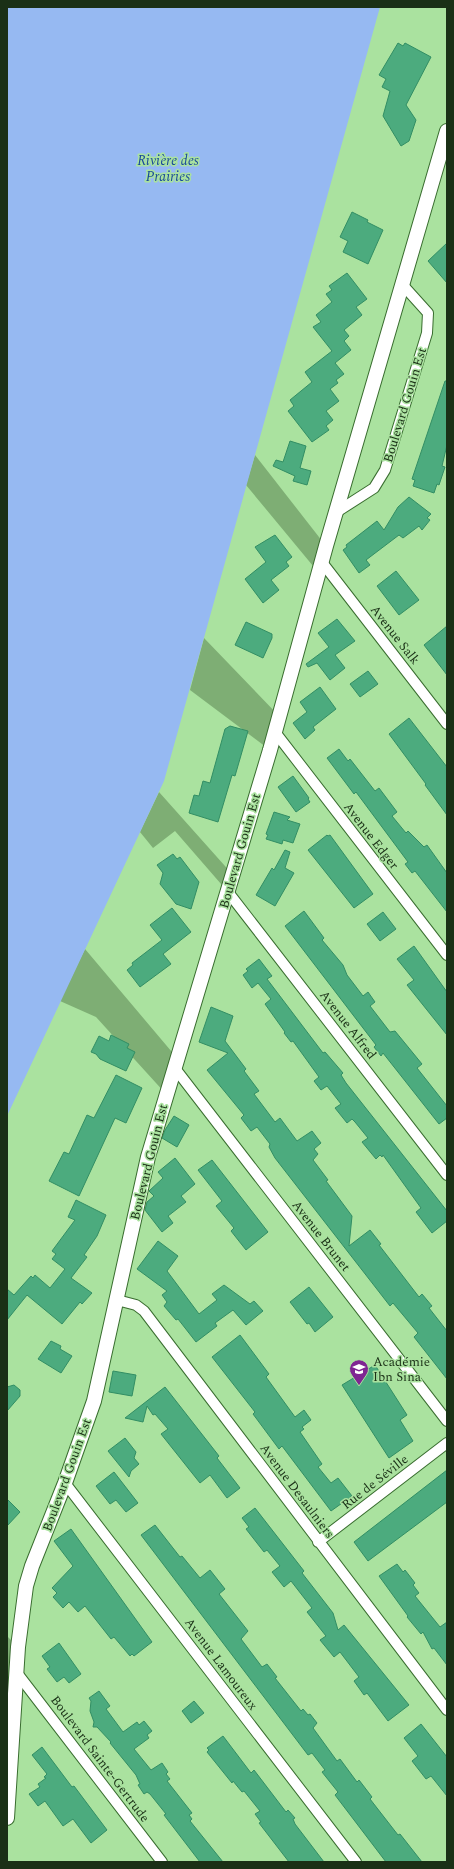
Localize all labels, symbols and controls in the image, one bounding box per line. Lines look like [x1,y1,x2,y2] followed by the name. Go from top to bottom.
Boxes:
[137,150,199,187] water label: Rivière des Prairies
[378,345,432,465] street label: Boulevard Gouin Est
[365,601,425,669] street label: Avenue Salk
[214,791,266,911] street label: Boulevard Gouin Est
[338,798,404,874] street label: Avenue Edger
[315,986,381,1064] street label: Avenue Alfred
[125,1101,173,1222] street label: Boulevard Gouin Est
[287,1196,355,1276] street label: Avenue Brunet
[373,1352,430,1387] place label: Académie Ibn Sina
[348,1358,370,1386] school or university icon: Académie Ibn Sina
[37,1415,97,1534] street label: Boulevard Gouin Est
[255,1439,339,1543] street label: Avenue Desaulniers
[337,1450,413,1514] street label: Rue de Séville
[179,1613,263,1715] street label: Avenue Lamoureux
[45,1691,155,1827] street label: Boulevard Sainte-Gertrude

